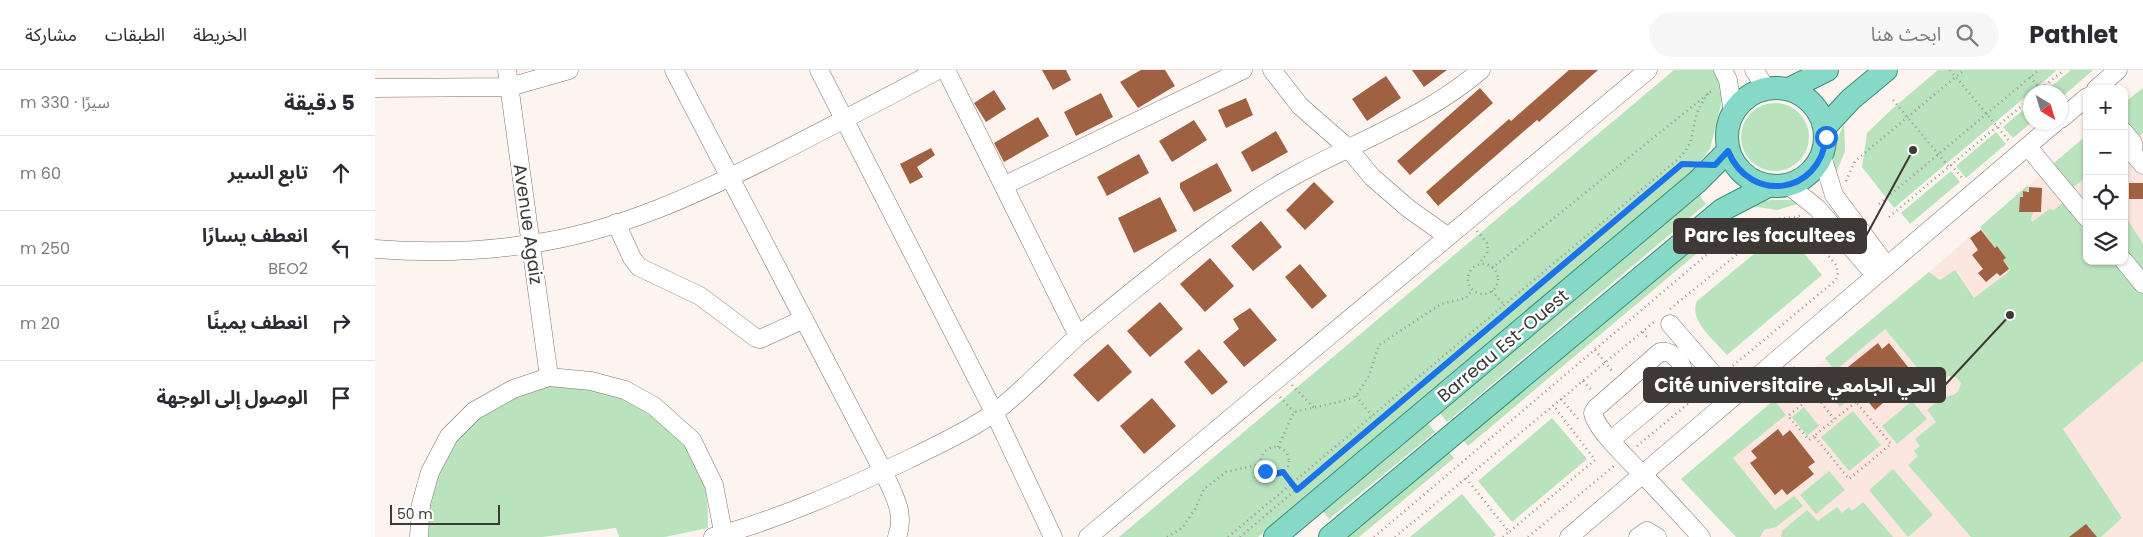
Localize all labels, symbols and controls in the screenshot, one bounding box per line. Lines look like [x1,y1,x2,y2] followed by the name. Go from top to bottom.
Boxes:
[1649,12,1999,57] search box
[2029,18,2118,51] text: Pathlet
[1871,21,1941,48] text: ابحث هنا
[1953,21,1981,49] icon: search
[25,22,77,47] text: مشاركة
[105,22,165,47] text: الطبقات
[193,22,247,47] text: الخريطة
[2023,85,2068,130] north arrow
[2083,85,2128,265] map controls
[2083,85,2128,130] button: +
[284,88,355,117] text: 5 دقيقة
[20,91,110,114] text: سيرًا · 330 m
[1815,126,1838,149] route start
[2083,130,2128,175] button: −
[228,159,308,186] text: تابع السير
[327,159,355,187] icon: ahead
[20,162,61,185] text: 60 m
[508,162,549,286] street label: Avenue Agaiz
[2083,175,2128,220] button: locate
[1674,219,1866,253] callout: Parc les facultees
[2083,220,2128,265] button: layers
[202,222,308,249] text: انعطف يسارًا
[1684,222,1856,249] text: Parc les facultees
[327,234,355,262] icon: left
[20,237,70,260] text: 250 m
[268,257,308,280] text: BEO2
[1432,283,1574,408] street label: Barreau Est-Ouest
[207,309,308,336] text: انعطف يمينًا
[327,309,355,337] icon: right
[20,312,60,335] text: 20 m
[1644,368,1945,402] callout: Cité universitaire الحي الجامعي
[1654,372,1936,400] text: Cité universitaire الحي الجامعي
[156,384,308,411] text: الوصول إلى الوجهة
[327,384,355,412] icon: arrive
[1254,460,1277,483] route end
[390,502,500,525] scale bar
[397,504,433,524] text: 50 m

